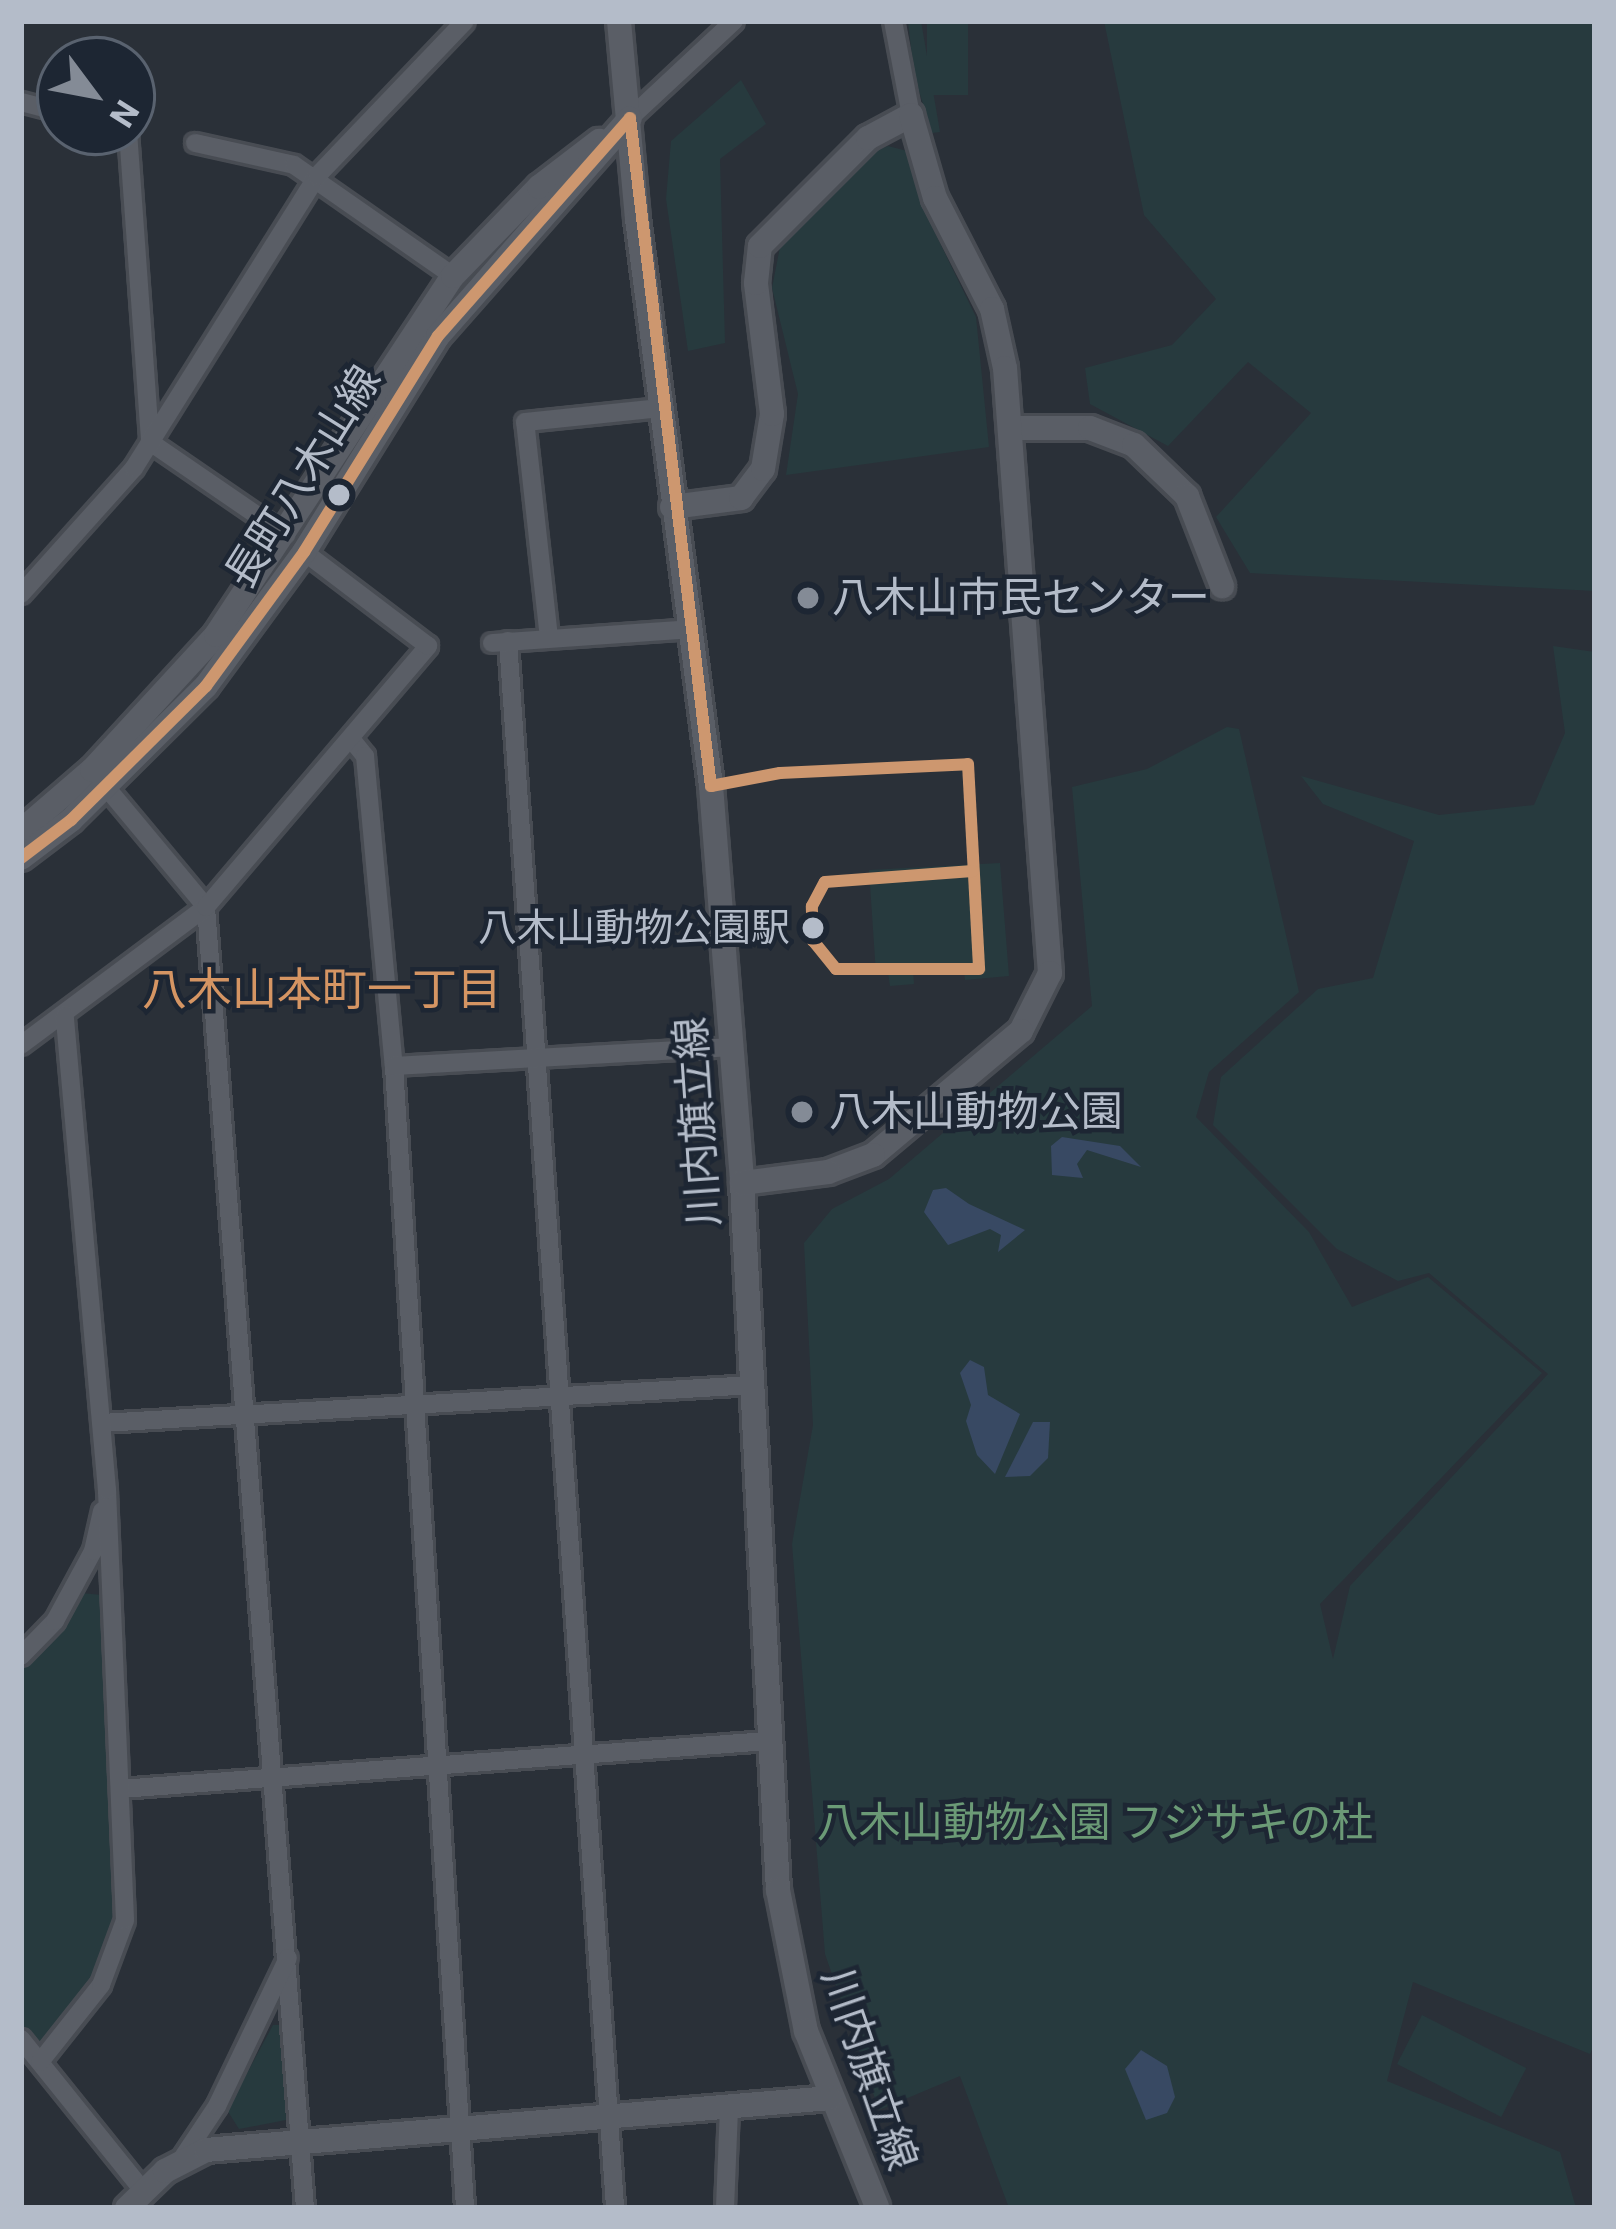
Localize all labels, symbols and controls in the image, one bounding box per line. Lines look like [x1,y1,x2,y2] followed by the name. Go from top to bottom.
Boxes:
[36,36,156,156] north arrow
[102,94,147,134] text: N
[215,357,391,597] street label: 長町八木山線
[328,484,350,506] unlabelled marker
[832,573,1210,623] place label: 八木山市民センター
[795,585,821,611] marker: 八木山市民センター
[478,905,790,951] place label: 八木山動物公園駅
[802,917,824,939] marker: 八木山動物公園駅
[142,963,502,1017] district label: 八木山本町一丁目
[666,1015,730,1229] street label: 川内旗立線
[829,1087,1123,1137] place label: 八木山動物公園
[786,1096,818,1128] marker: 八木山動物公園
[817,1798,1373,1848] park label: 八木山動物公園 フジサキの杜
[811,1962,927,2176] street label: 川内旗立線

